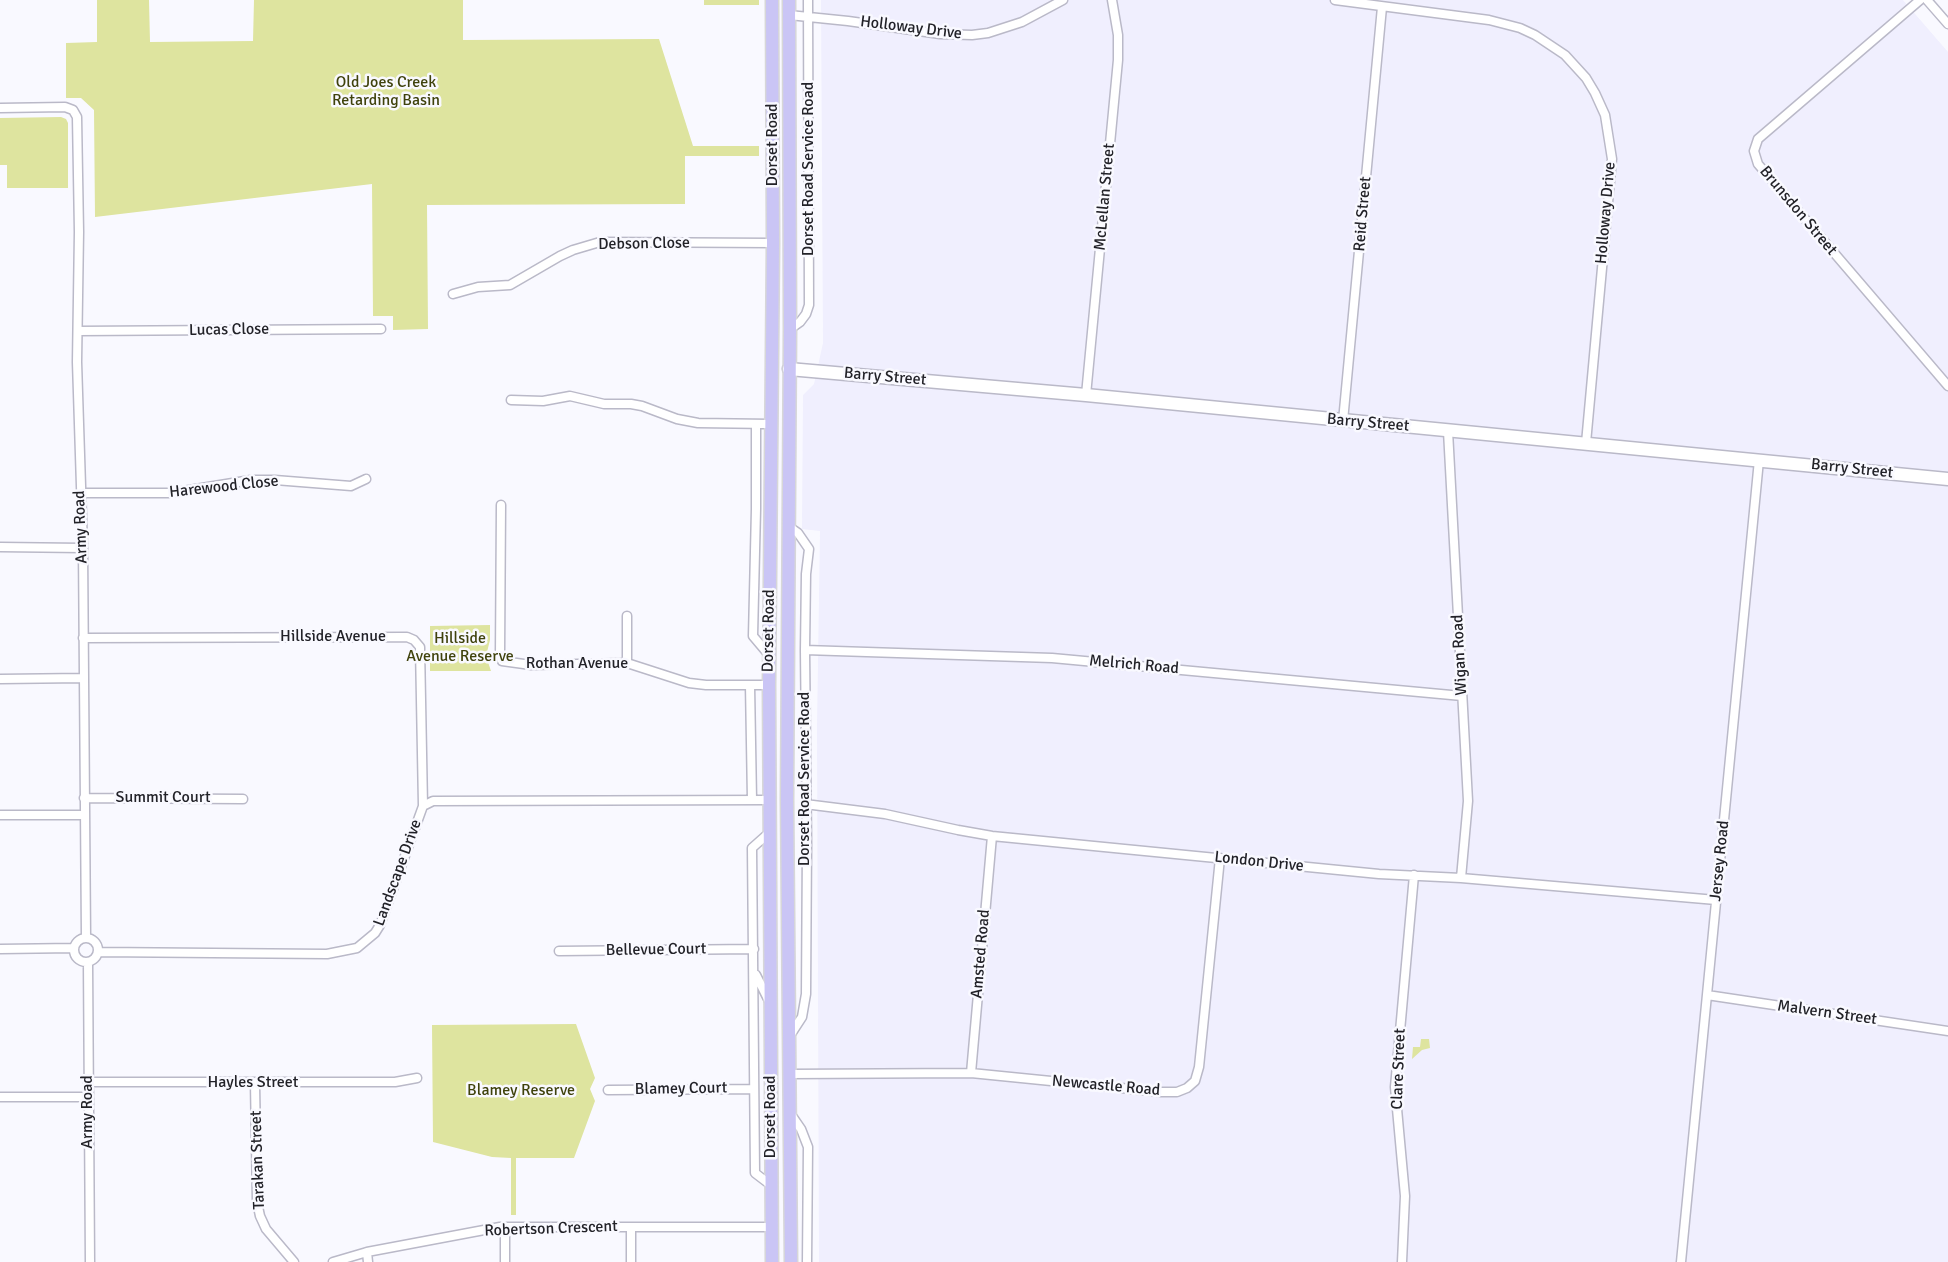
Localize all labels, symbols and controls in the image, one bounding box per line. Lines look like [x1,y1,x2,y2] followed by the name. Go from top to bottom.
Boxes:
[859,12,963,44] street label: Holloway Drive
[332,73,440,111] park label: Old Joes Creek Retarding Basin
[799,82,819,256] street label: Dorset Road Service Road
[763,104,783,186] street label: Dorset Road
[1091,143,1119,251] street label: McLellan Street
[1592,161,1620,265] street label: Holloway Drive
[1755,162,1841,260] street label: Brunsdon Street
[1350,176,1376,252] street label: Reid Street
[598,234,690,254] street label: Debson Close
[189,320,269,340] street label: Lucas Close
[843,364,927,390] street label: Barry Street
[1326,410,1410,436] street label: Barry Street
[1810,455,1894,483] street label: Barry Street
[168,472,280,502] street label: Harewood Close
[70,490,92,564] street label: Army Road
[759,589,779,673] street label: Dorset Road
[1448,614,1472,696] street label: Wigan Road
[280,627,386,647] street label: Hillside Avenue
[406,629,514,667] park label: Hillside Avenue Reserve
[1088,652,1180,678] street label: Melrich Road
[526,654,628,674] street label: Rothan Avenue
[795,692,815,866] street label: Dorset Road Service Road
[116,788,210,808] street label: Summit Court
[370,817,426,929] street label: Landscape Drive
[1706,820,1734,902] street label: Jersey Road
[1213,848,1305,876] street label: London Drive
[968,909,994,999] street label: Amsted Road
[606,940,706,960] street label: Bellevue Court
[1776,997,1878,1029] street label: Malvern Street
[1388,1028,1410,1110] street label: Clare Street
[1051,1072,1161,1100] street label: Newcastle Road
[208,1073,298,1093] street label: Hayles Street
[78,1075,98,1149] street label: Army Road
[761,1076,781,1158] street label: Dorset Road
[635,1079,727,1099] street label: Blamey Court
[467,1081,575,1101] park label: Blamey Reserve
[247,1110,269,1210] street label: Tarakan Street
[484,1217,618,1241] street label: Robertson Crescent

